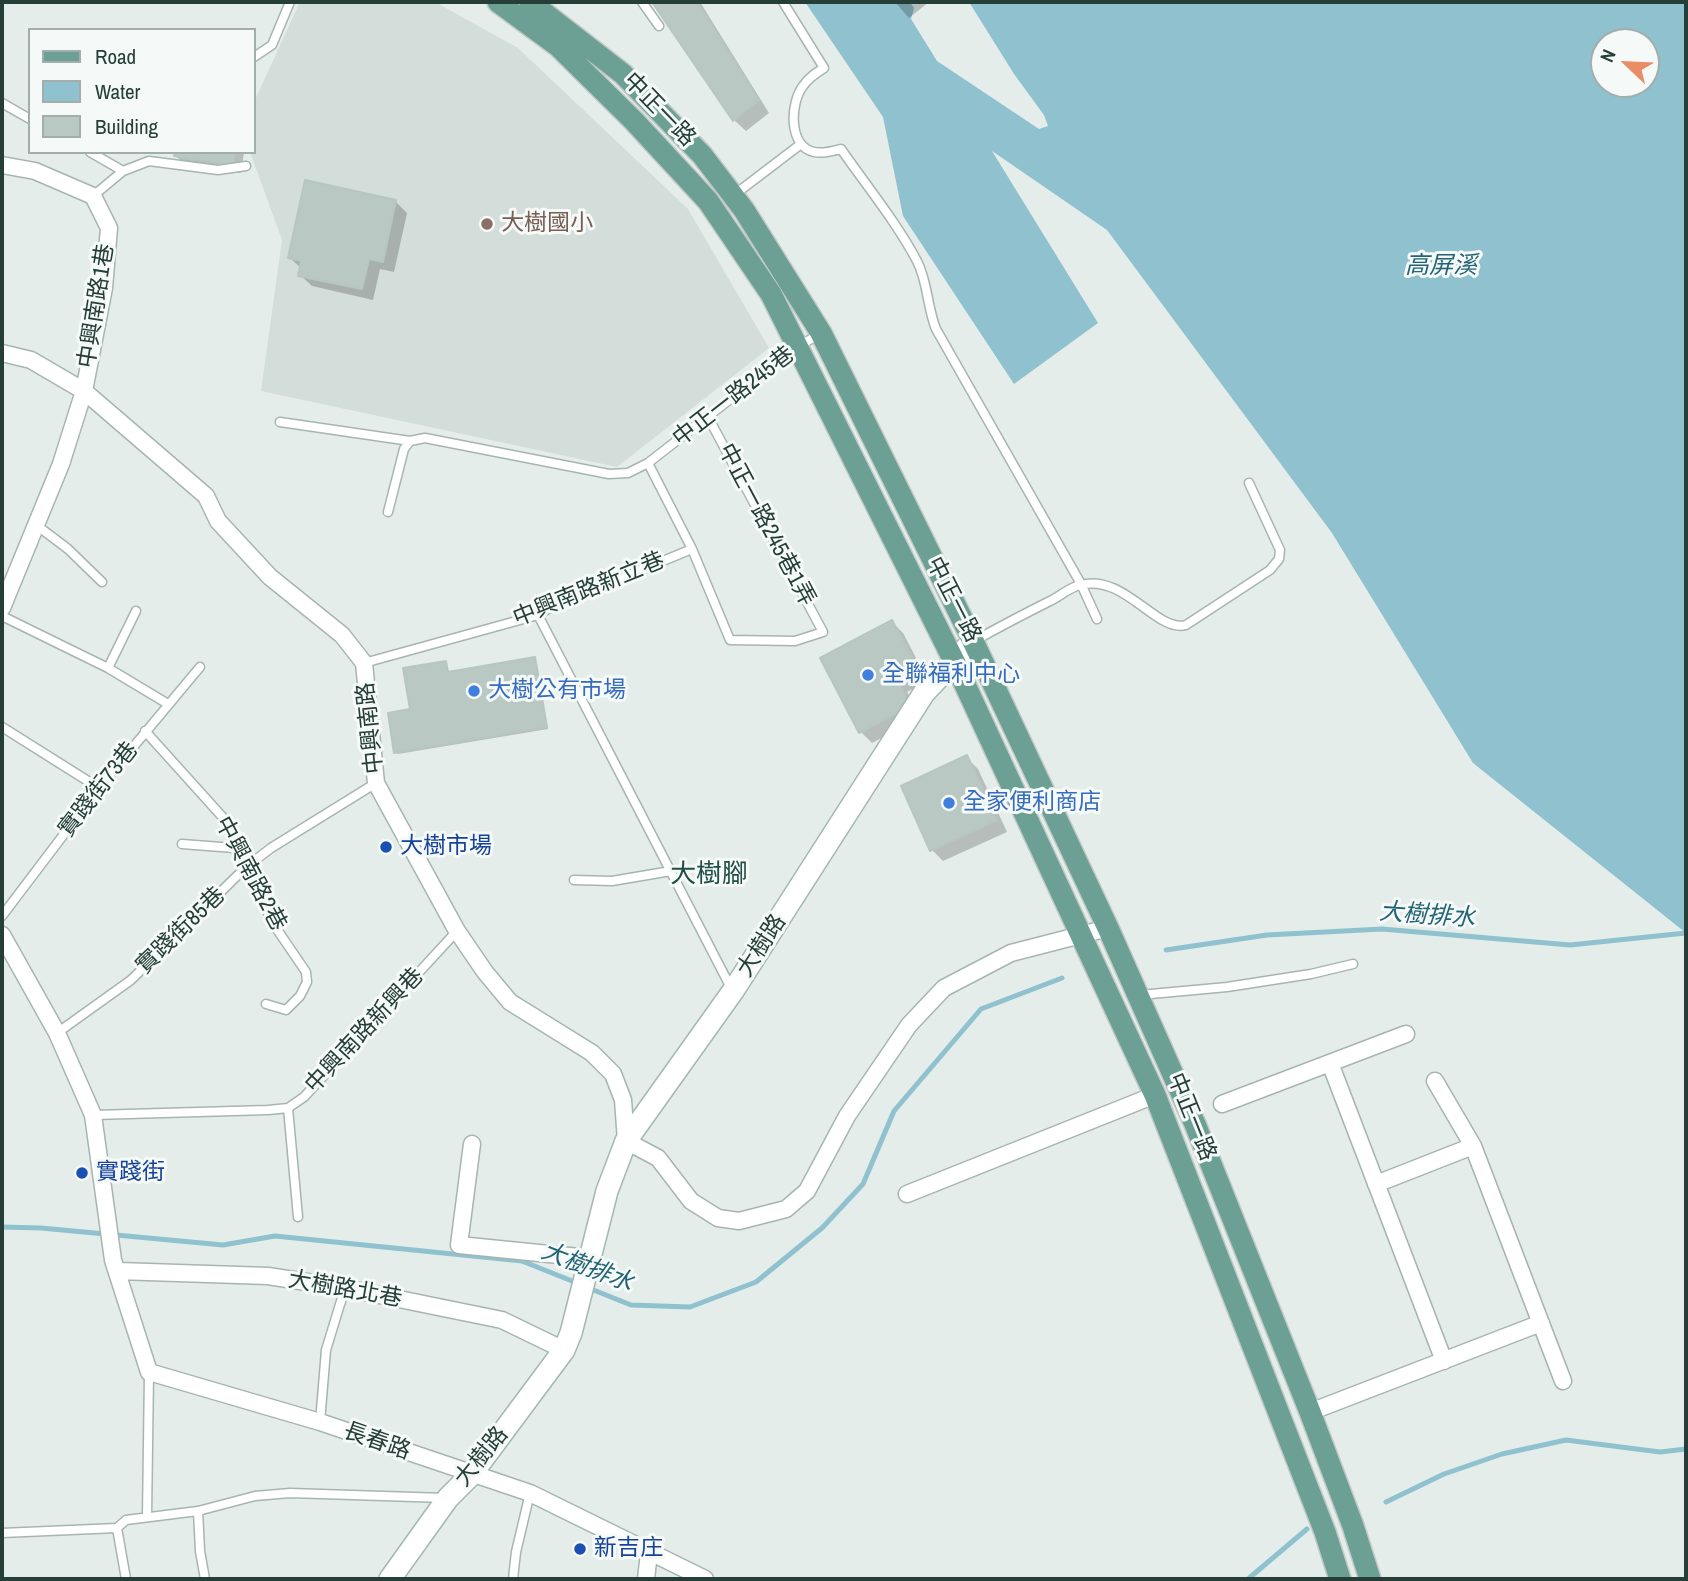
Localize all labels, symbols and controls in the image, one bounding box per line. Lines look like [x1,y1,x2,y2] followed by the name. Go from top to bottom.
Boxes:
[28,28,256,154] legend
[1590,28,1660,98] north arrow
[95,42,136,71] text: Road
[1593,45,1622,66] text: N
[617,67,701,153] street label: 中正一路
[95,77,140,106] text: Water
[95,112,158,141] text: Building
[501,210,593,238] place label: 大樹國小
[479,216,495,232] marker: 大樹國小
[74,242,120,370] street label: 中興南路1巷
[1405,253,1477,281] water label: 高屏溪
[668,341,800,453] street label: 中正一路245巷
[712,439,820,611] street label: 中正一路245巷1弄
[509,547,669,633] street label: 中興南路新立巷
[920,553,986,647] street label: 中正一路
[882,661,1020,689] place label: 全聯福利中心
[860,667,876,683] marker: 全聯福利中心
[488,677,626,705] place label: 大樹公有市場
[352,681,390,775] street label: 中興南路
[466,683,482,699] marker: 大樹公有市場
[53,737,145,843] street label: 實踐街73巷
[963,789,1101,817] place label: 全家便利商店
[941,795,957,811] marker: 全家便利商店
[208,812,292,936] street label: 中興南路2巷
[400,833,492,861] place label: 大樹市場
[378,839,394,855] marker: 大樹市場
[670,859,748,891] district label: 大樹腳
[131,882,231,980] street label: 實踐街85巷
[1378,898,1476,934] water label: 大樹排水
[732,910,792,982] street label: 大樹路
[300,963,430,1099] street label: 中興南路新興巷
[1161,1069,1221,1165] street label: 中正一路
[96,1159,165,1187] place label: 實踐街
[74,1165,90,1181] marker: 實踐街
[537,1237,637,1299] water label: 大樹排水
[286,1266,404,1314] street label: 大樹路北巷
[340,1418,414,1466] street label: 長春路
[450,1422,514,1492] street label: 大樹路
[594,1535,663,1563] place label: 新吉庄
[572,1541,588,1557] marker: 新吉庄

